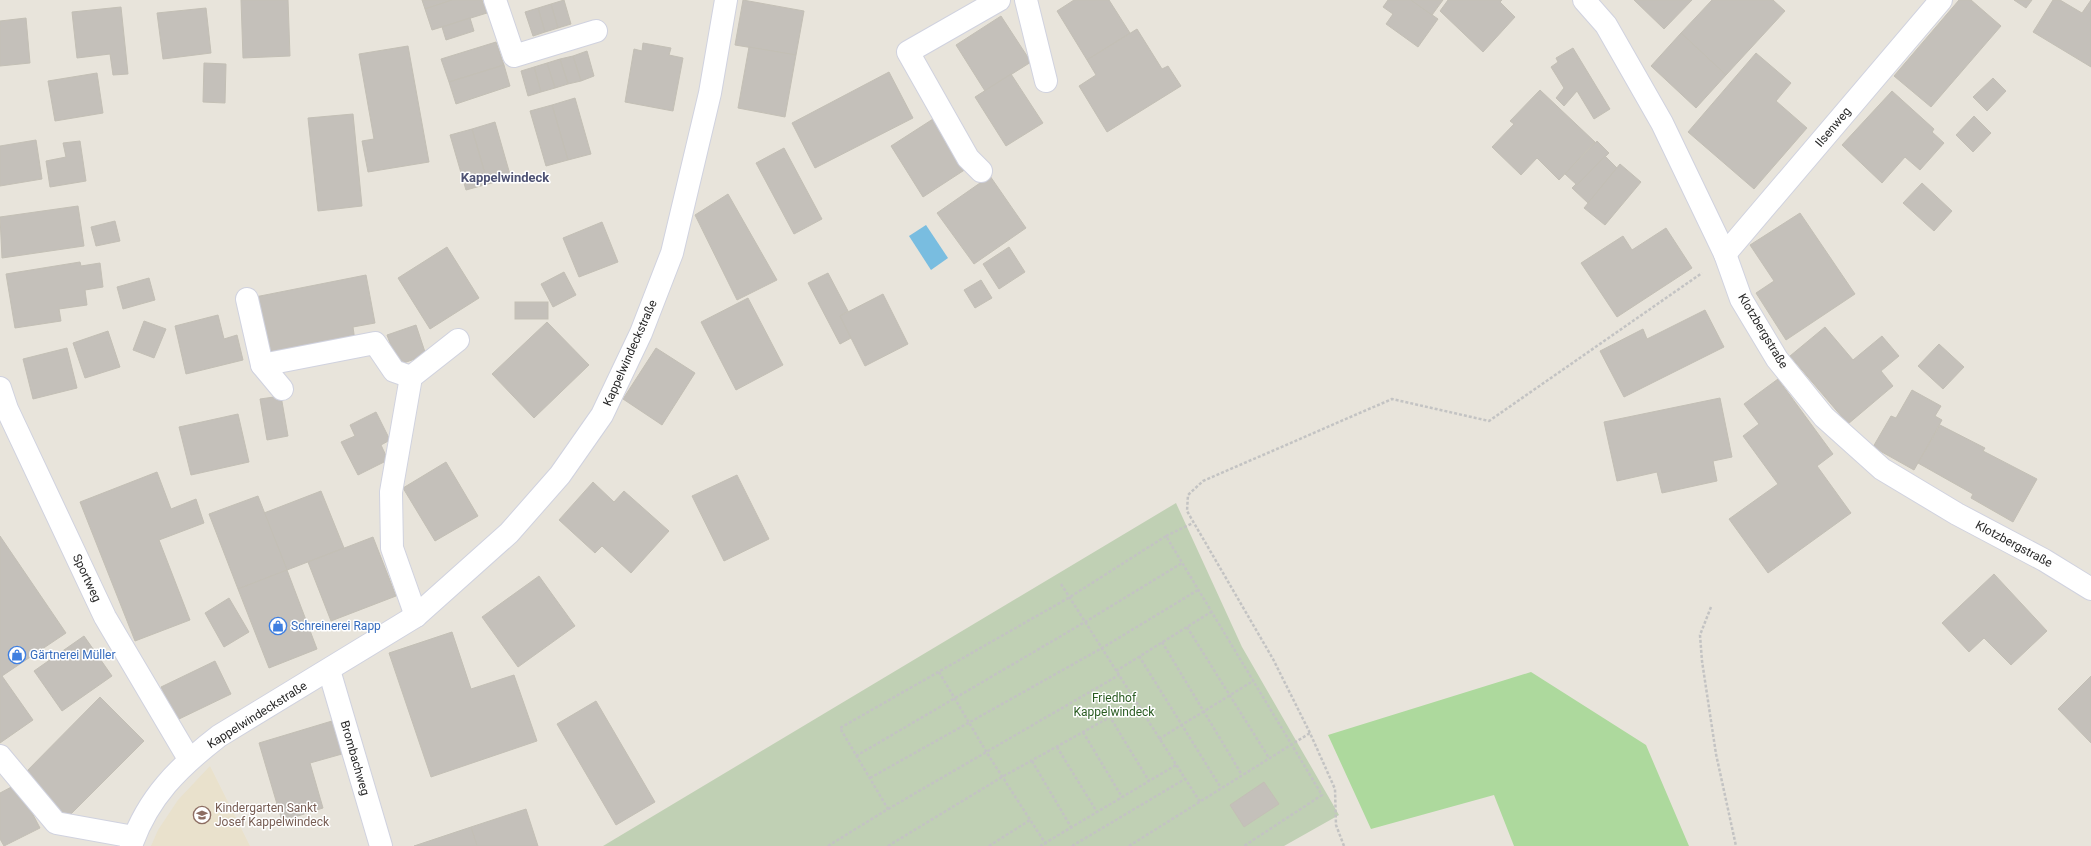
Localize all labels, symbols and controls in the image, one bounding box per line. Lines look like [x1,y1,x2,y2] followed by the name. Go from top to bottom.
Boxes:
[1812,104,1854,150] street label: Ilsenweg
[461,170,550,185] district label: Kappelwindeck
[1735,291,1791,371] street label: Klotzbergstraße
[600,298,660,408] street label: Kappelwindeckstraße
[1973,518,2055,570] street label: Klotzbergstraße
[70,552,104,604] street label: Sportweg
[268,616,288,636] shop icon: Schreinerei Rapp
[291,619,381,633] place label: Schreinerei Rapp
[7,645,27,665] shop icon: Gärtnerei Müller
[30,648,116,662] place label: Gärtnerei Müller
[205,679,309,751] street label: Kappelwindeckstraße
[1074,691,1155,719] park label: Friedhof Kappelwindeck
[338,719,372,797] street label: Brombachweg
[215,801,330,829] place label: Kindergarten Sankt Josef Kappelwindeck
[192,805,212,825] school or university icon: Kindergarten Sankt Josef Kappelwindeck

